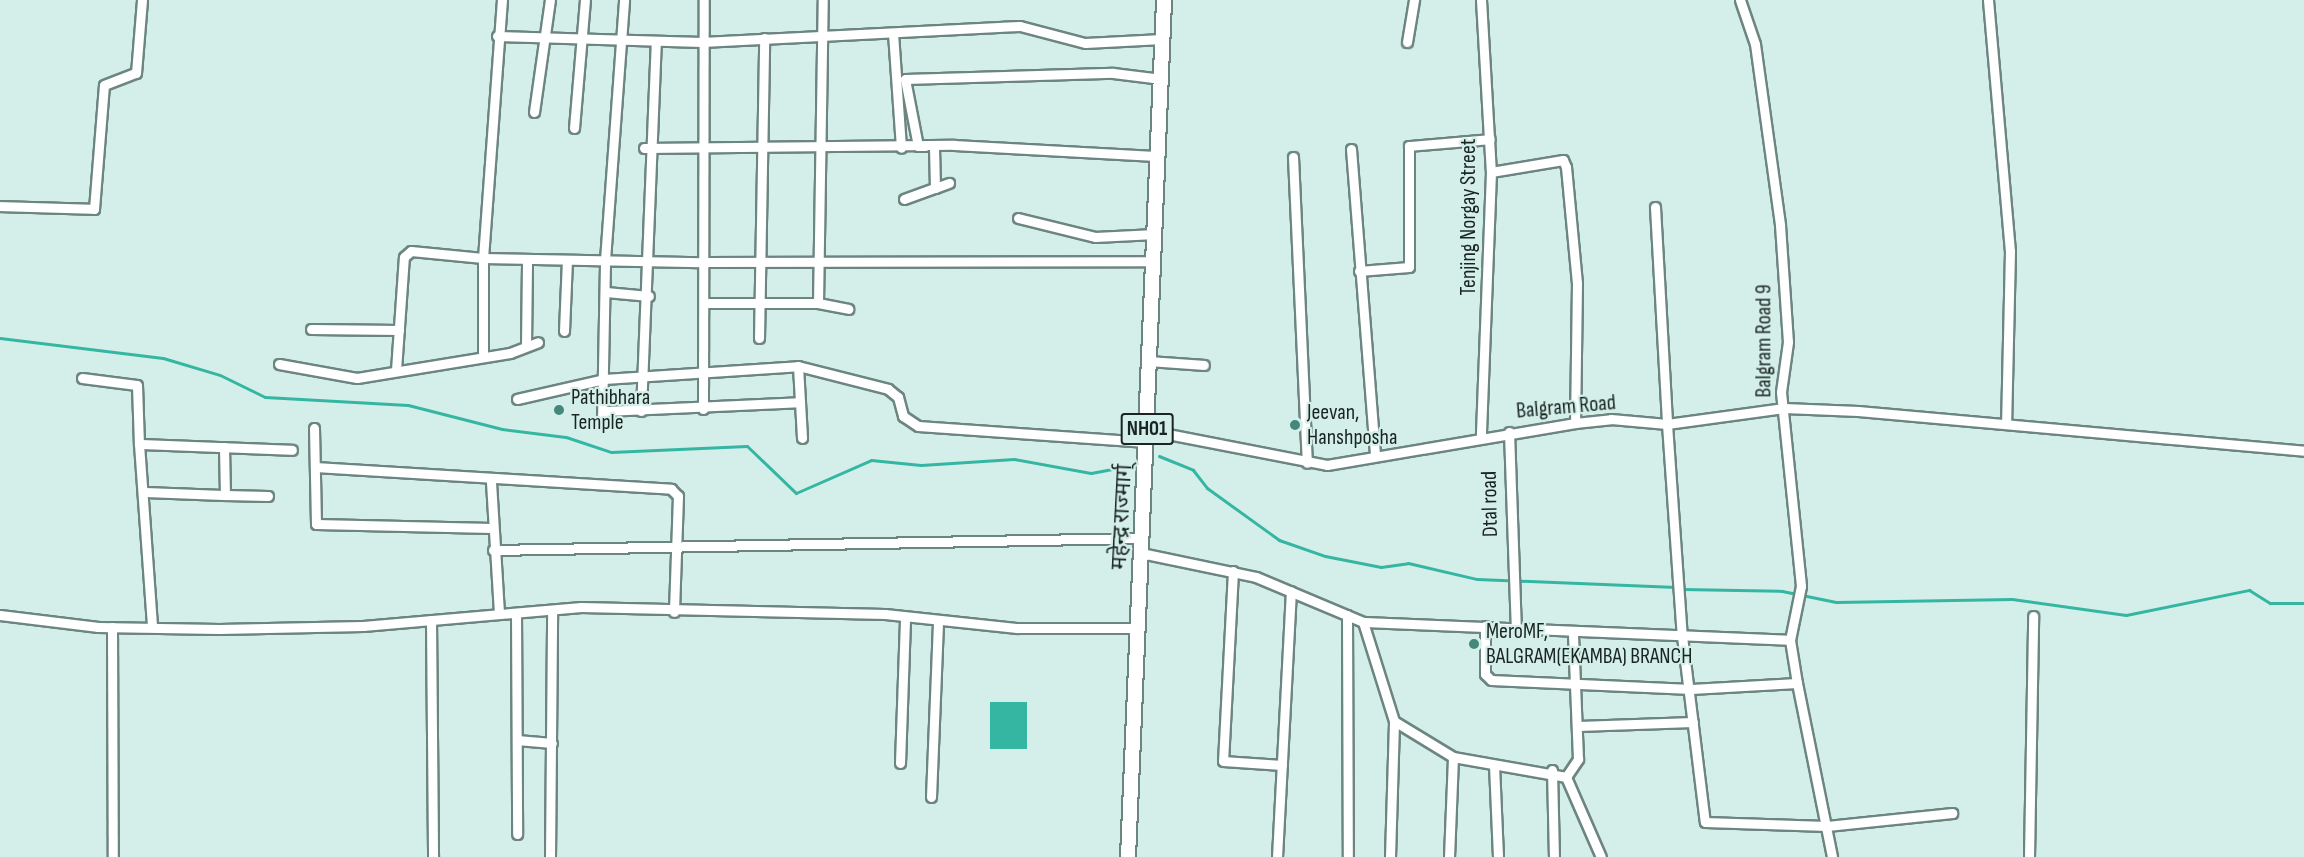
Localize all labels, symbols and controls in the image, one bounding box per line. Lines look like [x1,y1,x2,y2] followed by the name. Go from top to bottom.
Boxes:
[1456,139,1482,295] street label: Tenjing Norgay Street
[1751,284,1777,398] street label: Balgram Road 9
[571,384,650,436] place label: Pathibhara Temple
[1515,389,1617,425] street label: Balgram Road
[1307,399,1397,451] place label: Jeevan, Hanshposha
[552,403,566,417] marker: Pathibhara Temple
[1120,411,1174,447] road number: NH01
[1288,418,1302,432] marker: Jeevan, Hanshposha
[1106,464,1138,570] street label: महेन्द्र राज्मार्ग्
[1476,471,1504,537] street label: Dtal road
[1486,618,1692,670] place label: MeroMF, BALGRAM(EKAMBA) BRANCH
[1467,637,1481,651] marker: MeroMF, BALGRAM(EKAMBA) BRANCH

